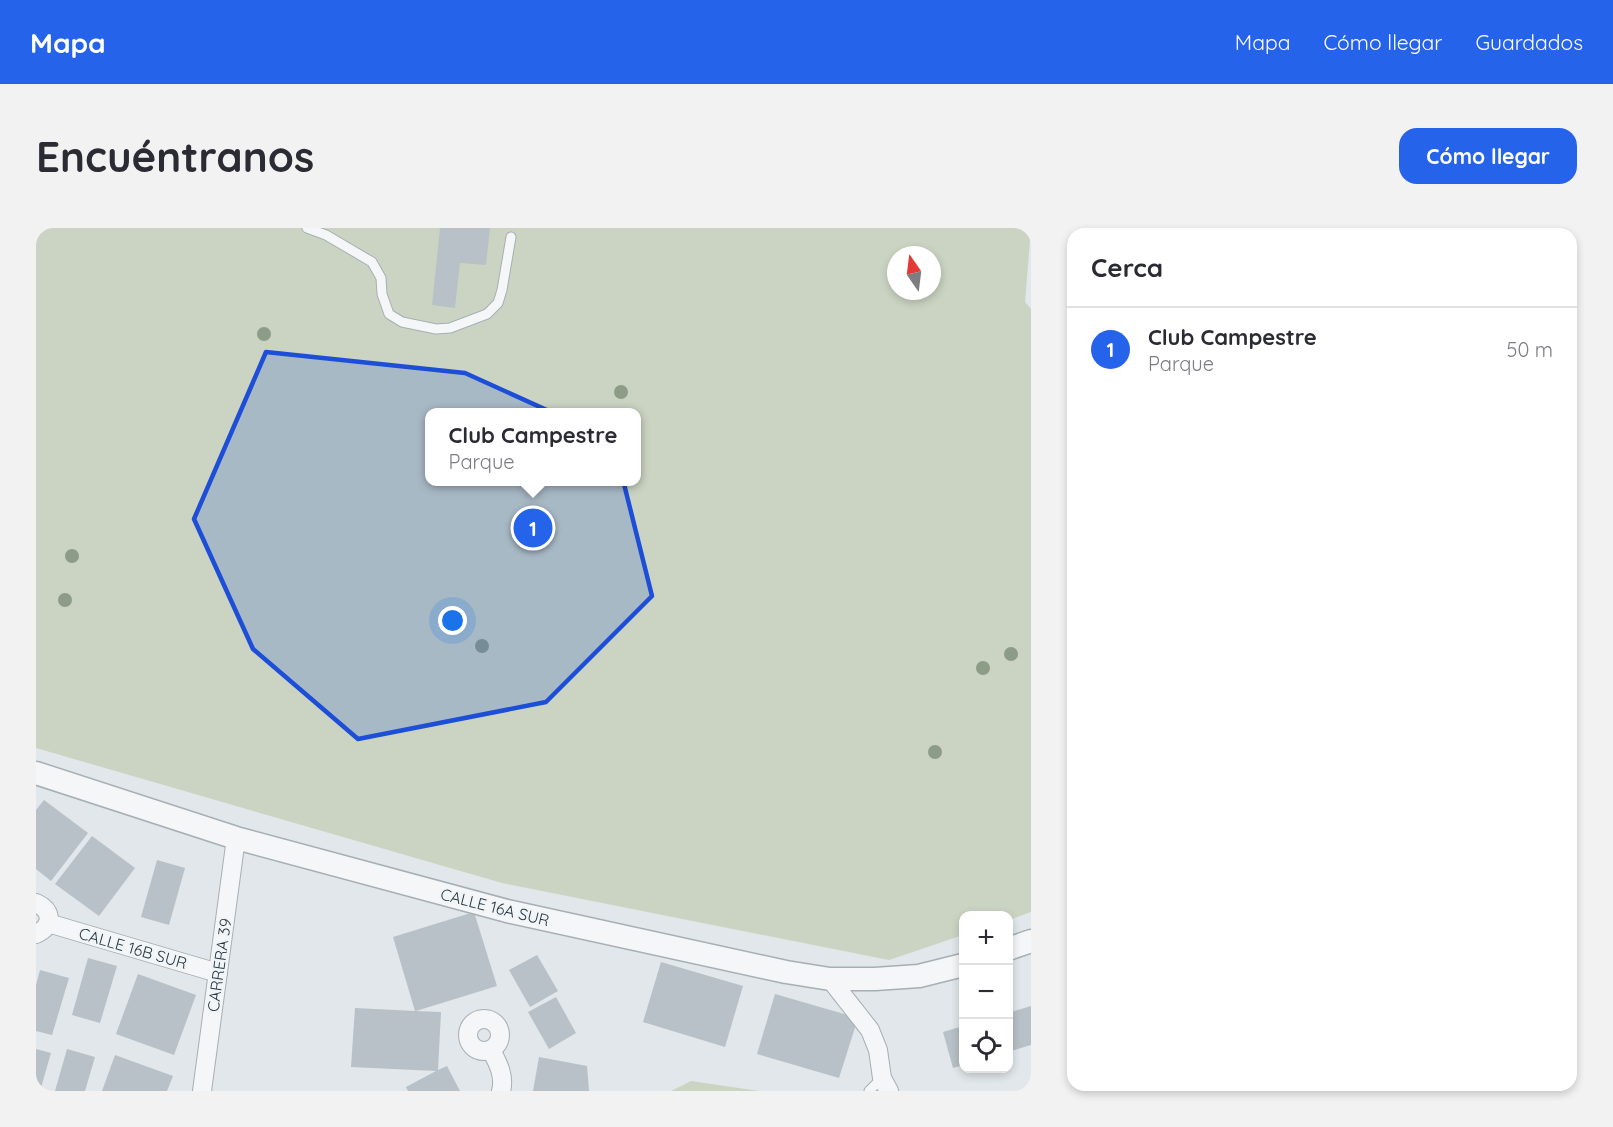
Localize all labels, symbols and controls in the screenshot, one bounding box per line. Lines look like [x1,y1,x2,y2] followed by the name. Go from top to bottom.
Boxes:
[30,25,106,60] text: Mapa
[1235,29,1290,55] text: Mapa
[1323,29,1442,55] text: Cómo llegar
[1475,29,1583,55] text: Guardados
[1399,128,1577,184] button: Cómo llegar
[36,130,314,183] text: Encuéntranos
[887,246,941,300] north arrow
[1091,251,1163,284] text: Cerca
[1148,323,1317,351] text: Club Campestre
[1107,337,1114,362] text: 1
[1507,337,1553,362] text: 50 m
[1148,351,1214,376] text: Parque
[425,408,641,486] popup
[449,421,617,449] text: Club Campestre
[449,449,515,474] text: Parque
[514,506,552,550] pin: 1
[438,606,467,635] your location
[438,884,552,930] street label: CALLE 16A SUR
[959,911,1013,1073] map controls
[959,911,1013,965] button: +
[203,917,235,1013] street label: CARRERA 39
[77,923,189,973] street label: CALLE 16B SUR
[959,965,1013,1019] button: −
[959,1019,1013,1073] button: locate

